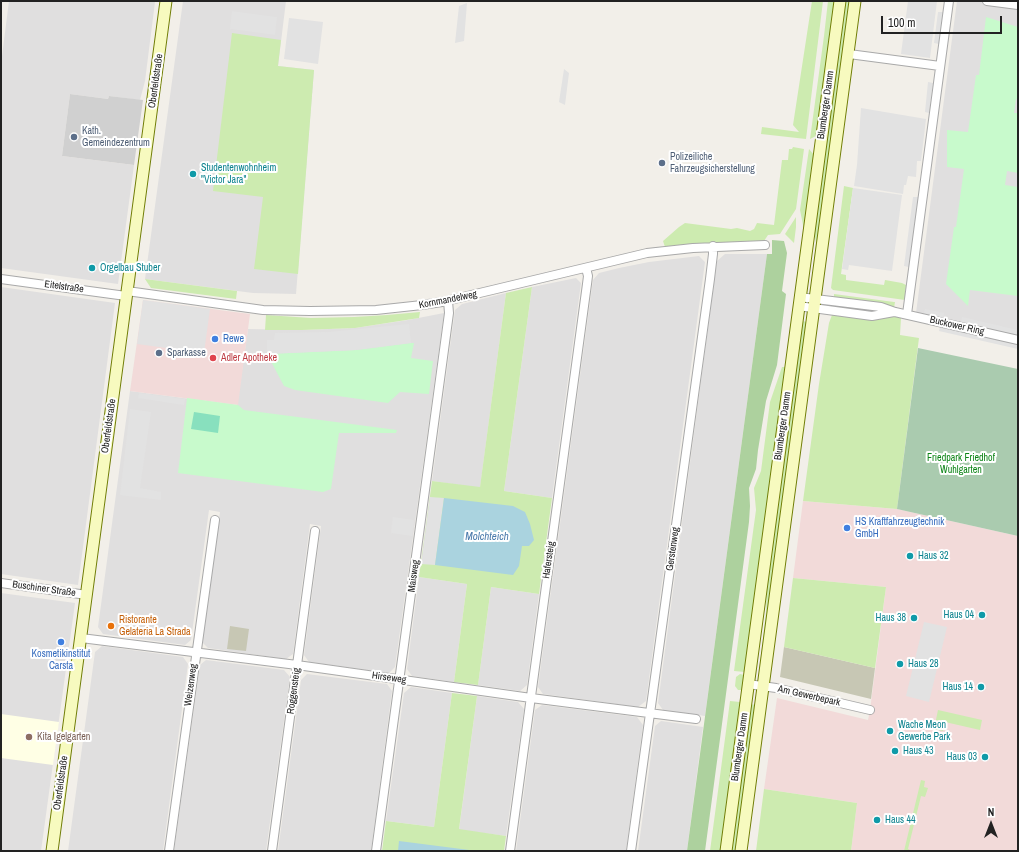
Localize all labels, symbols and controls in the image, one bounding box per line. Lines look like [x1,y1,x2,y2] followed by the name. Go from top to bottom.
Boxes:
[883,8,1004,34] scale bar
[888,15,915,31] text: 100 m
[146,53,166,109] street label: Oberfeldstraße
[815,70,837,140] street label: Blumberger Damm
[82,125,150,148] place label: Kath. Gemeindezentrum
[69,132,79,142] marker: Kath. Gemeindezentrum
[670,151,755,174] place label: Polizeiliche Fahrzeugsicherstellung
[657,158,667,168] marker: Polizeiliche Fahrzeugsicherstellung
[201,162,276,186] place label: Studentenwohnheim "Victor Jara"
[188,169,198,179] marker: Studentenwohnheim "Victor Jara"
[100,262,160,274] place label: Orgelbau Stuber
[87,263,97,273] marker: Orgelbau Stuber
[44,278,84,296] street label: Eitelstraße
[418,288,478,312] street label: Kornmandelweg
[929,314,985,338] street label: Buckower Ring
[223,333,244,345] place label: Rewe
[210,334,220,344] marker: Rewe
[167,347,206,359] place label: Sparkasse
[154,348,164,358] marker: Sparkasse
[221,352,277,364] place label: Adler Apotheke
[208,353,218,363] marker: Adler Apotheke
[772,391,794,461] street label: Blumberger Damm
[99,398,119,454] street label: Oberfeldstraße
[927,452,995,476] park label: Friedpark Friedhof Wuhlgarten
[855,516,944,540] place label: HS Kraftfahrzeugtechnik GmbH
[842,523,852,533] marker: HS Kraftfahrzeugtechnik GmbH
[664,526,682,572] street label: Gerstenweg
[465,530,509,544] water label: Molchteich
[540,540,558,580] street label: Hafersteig
[918,550,949,562] place label: Haus 32
[905,551,915,561] marker: Haus 32
[406,559,422,593] street label: Maisweg
[12,579,76,599] street label: Buschiner Straße
[943,609,974,621] place label: Haus 04
[977,610,987,620] marker: Haus 04
[875,612,906,624] place label: Haus 38
[909,613,919,623] marker: Haus 38
[119,614,191,638] place label: Ristorante Gelateria La Strada
[106,621,116,631] marker: Ristorante Gelateria La Strada
[56,637,66,647] marker: Kosmetikinstitut Carsta
[32,648,90,672] place label: Kosmetikinstitut Carsta
[908,658,939,670] place label: Haus 28
[895,659,905,669] marker: Haus 28
[182,663,200,707] street label: Weizenweg
[285,667,303,715] street label: Roggensteig
[371,670,407,686] street label: Hirseweg
[942,681,973,693] place label: Haus 14
[976,682,986,692] marker: Haus 14
[777,683,841,709] street label: Am Gewerbepark
[729,712,751,782] street label: Blumberger Damm
[898,719,950,742] place label: Wache Meon Gewerbe Park
[885,726,895,736] marker: Wache Meon Gewerbe Park
[37,731,90,743] place label: Kita Igelgarten
[24,732,34,742] marker: Kita Igelgarten
[903,745,934,757] place label: Haus 43
[890,746,900,756] marker: Haus 43
[946,751,977,763] place label: Haus 03
[980,752,990,762] marker: Haus 03
[51,755,71,811] street label: Oberfeldstraße
[971,804,1011,844] north arrow
[988,805,994,819] text: N
[885,814,916,826] place label: Haus 44
[872,815,882,825] marker: Haus 44

